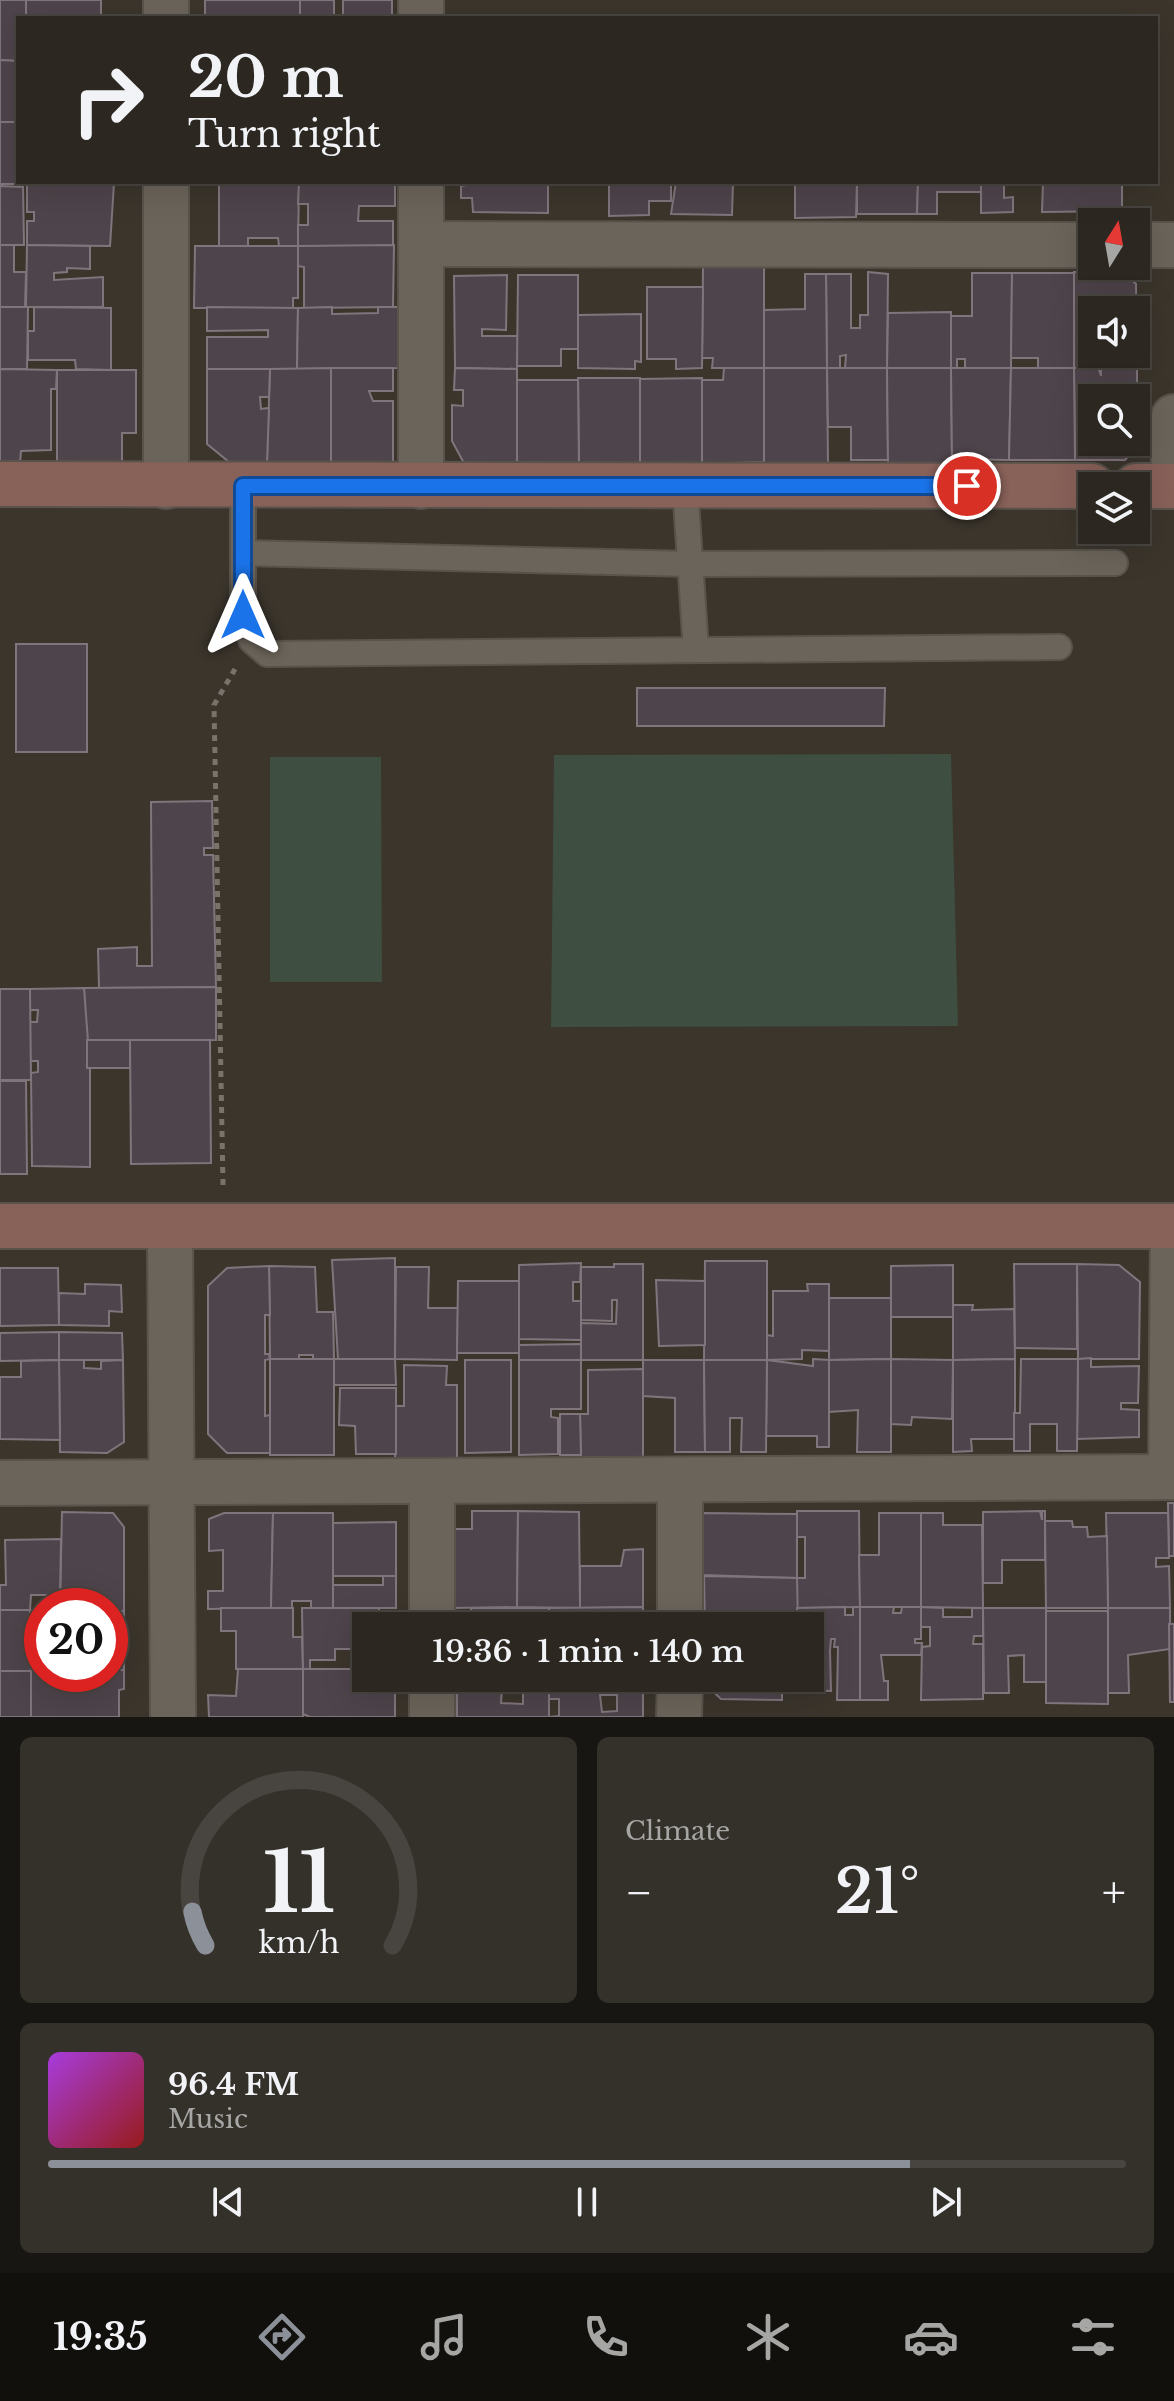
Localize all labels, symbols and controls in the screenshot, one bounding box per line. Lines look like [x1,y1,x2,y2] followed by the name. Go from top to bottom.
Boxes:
[188,43,344,112] text: 20 m
[56,48,160,152] icon: right
[188,112,381,157] text: Turn right
[1078,208,1150,280] north arrow
[1078,208,1150,544] map controls
[1078,296,1150,368] button: sound
[1078,384,1150,456] button: search
[933,452,1001,520] pin
[945,464,989,508] icon: arrive
[1078,472,1150,544] button: layers
[201,573,285,657] position arrow
[24,1588,128,1692] speed limit sign: 20
[432,1633,744,1670] text: 19:36 · 1 min · 140 m
[625,1815,730,1847] text: Climate
[262,1831,335,1934] text: 11
[835,1855,920,1929] text: 21°
[625,1865,653,1920] text: −
[1102,1865,1126,1920] text: +
[258,1925,339,1961] text: km/h
[168,2066,299,2103] text: 96.4 FM
[168,2103,248,2135] text: Music
[206,2180,250,2224] icon: previous
[565,2180,609,2224] icon: pause
[924,2180,968,2224] icon: next
[254,2309,310,2365] icon: directions
[416,2309,472,2365] icon: music
[578,2309,634,2365] icon: phone
[740,2309,796,2365] icon: climate
[903,2309,959,2365] icon: car
[1065,2309,1121,2365] icon: filters
[53,2315,148,2360] text: 19:35

